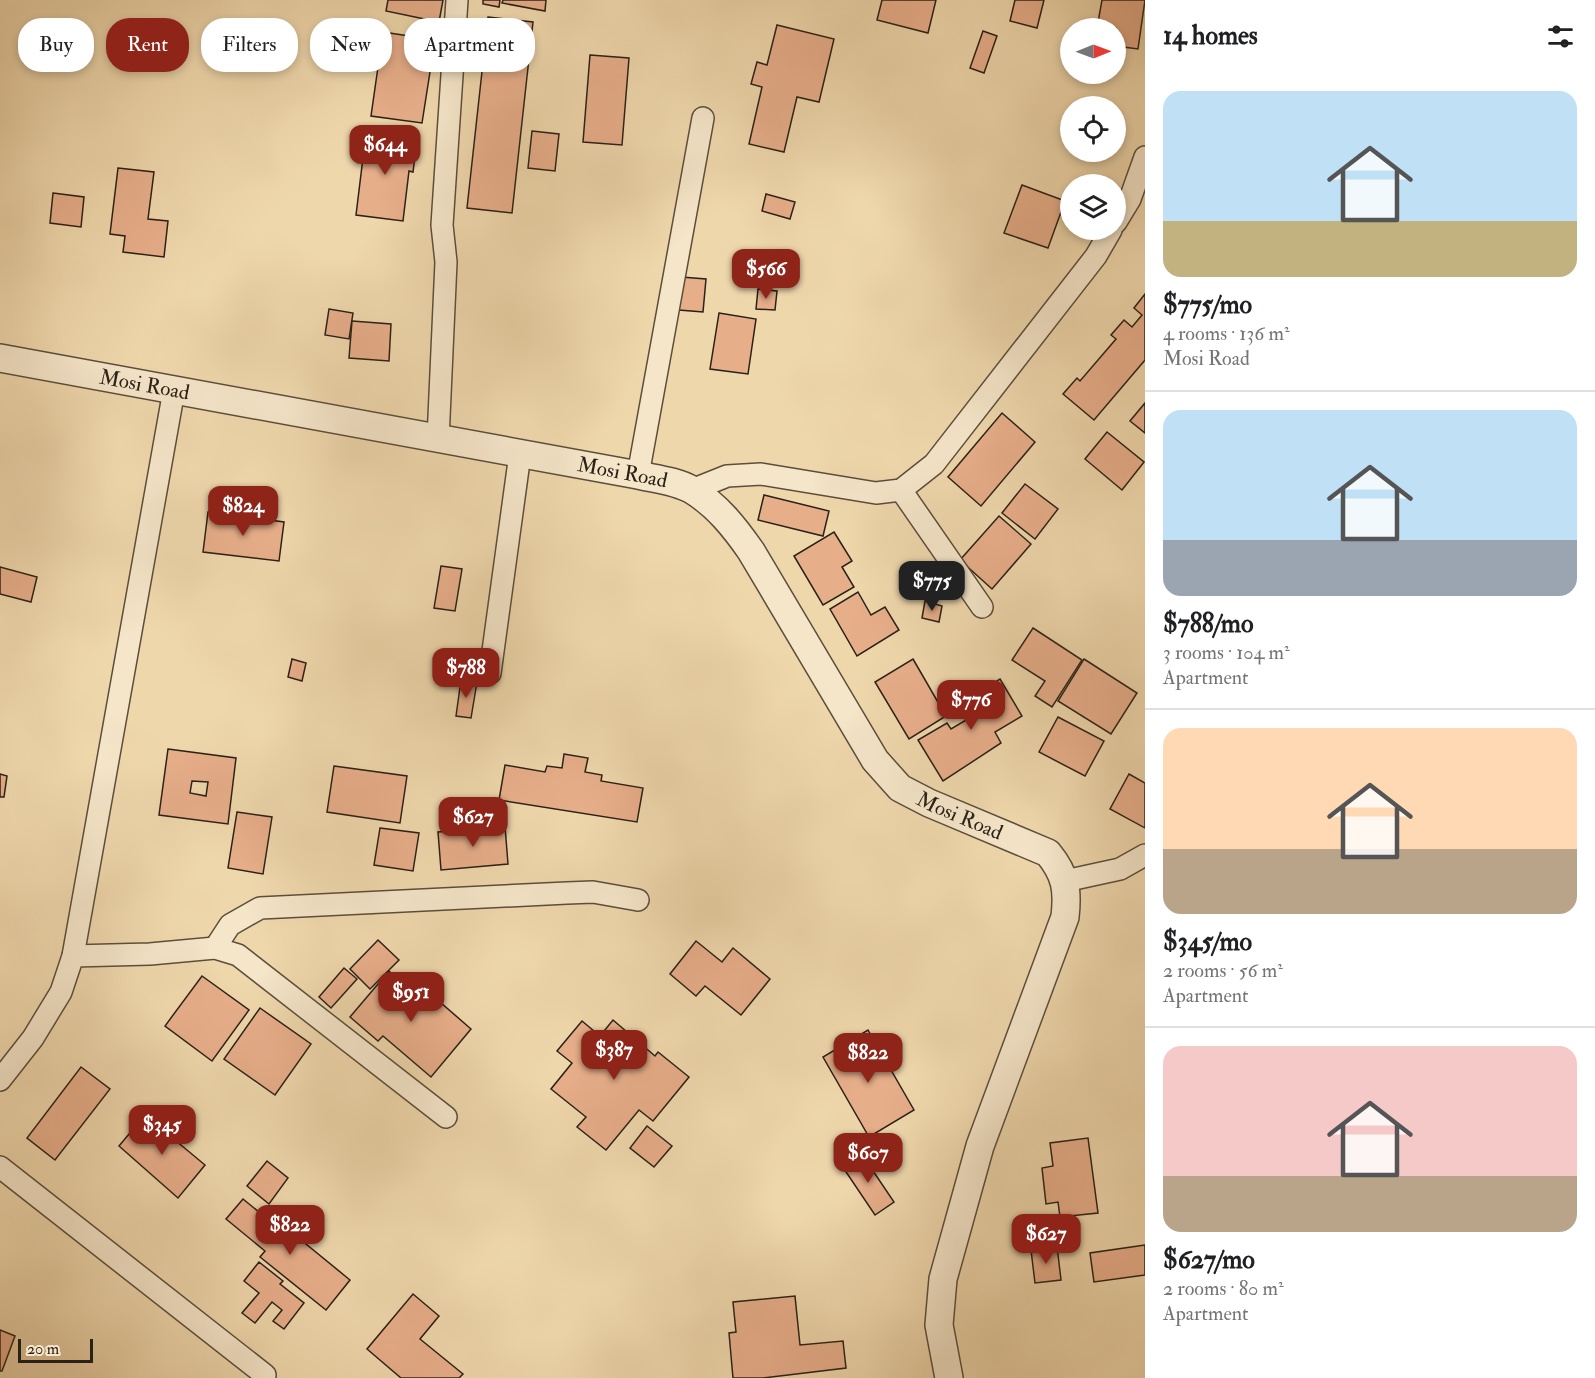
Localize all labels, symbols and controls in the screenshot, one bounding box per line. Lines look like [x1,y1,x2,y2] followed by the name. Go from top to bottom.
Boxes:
[18,18,94,72] chip: Buy
[106,18,189,72] chip: Rent
[201,18,298,72] chip: Filters
[310,18,392,72] chip: New
[404,18,535,72] chip: Apartment
[1060,18,1126,84] north arrow
[1060,18,1126,240] map controls
[1163,20,1258,52] text: 14 homes
[1544,20,1577,53] icon: filters
[1060,96,1126,162] button: locate
[349,125,421,176] pin: $644
[1316,130,1424,238] icon: home
[364,132,406,157] text: $644
[1060,174,1126,240] button: layers
[730,249,802,300] pin: $566
[746,256,786,281] text: $566
[1163,289,1252,321] text: $775/mo
[1163,321,1290,346] text: 4 rooms · 136 m²
[1163,346,1250,371] text: Mosi Road
[97,364,192,407] street label: Mosi Road
[1316,449,1424,557] icon: home
[575,451,671,495] street label: Mosi Road
[207,486,279,537] pin: $824
[222,493,264,518] text: $824
[896,561,968,612] pin: $775
[913,568,951,593] text: $775
[1163,608,1253,640] text: $788/mo
[1163,640,1290,665] text: 3 rooms · 104 m²
[430,648,502,699] pin: $788
[446,655,486,680] text: $788
[1163,665,1248,690] text: Apartment
[935,680,1007,731] pin: $776
[951,687,991,712] text: $776
[1316,767,1424,875] icon: home
[912,786,1007,847] street label: Mosi Road
[437,797,509,848] pin: $627
[453,804,493,829] text: $627
[1163,926,1252,958] text: $345/mo
[1163,958,1283,983] text: 2 rooms · 56 m²
[375,972,447,1023] pin: $951
[392,979,430,1004] text: $951
[1163,983,1248,1008] text: Apartment
[578,1030,650,1081] pin: $387
[832,1033,904,1084] pin: $822
[595,1037,633,1062] text: $387
[848,1040,889,1065] text: $822
[1316,1085,1424,1193] icon: home
[126,1105,198,1156] pin: $345
[143,1112,181,1137] text: $345
[832,1133,904,1184] pin: $607
[848,1140,888,1165] text: $607
[254,1205,326,1256] pin: $822
[270,1212,311,1237] text: $822
[1010,1214,1082,1265] pin: $627
[1026,1221,1066,1246] text: $627
[1163,1244,1255,1276] text: $627/mo
[1163,1276,1284,1301] text: 2 rooms · 80 m²
[1163,1301,1248,1326] text: Apartment
[18,1336,93,1364] scale bar
[27,1339,59,1359] text: 20 m

